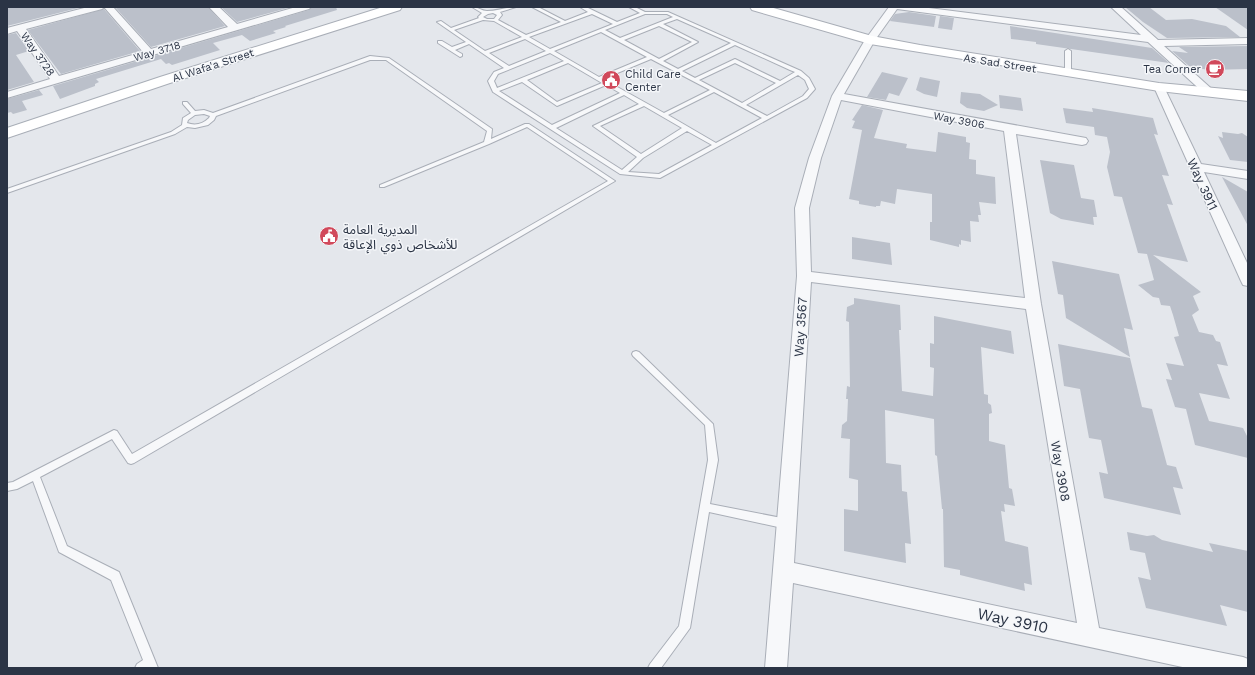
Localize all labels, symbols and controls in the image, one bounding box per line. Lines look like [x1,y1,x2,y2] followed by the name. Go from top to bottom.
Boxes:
[18,30,58,79] street label: Way 3728
[132,39,182,64] street label: Way 3718
[171,46,256,85] street label: Al Wafa'a Street
[963,51,1038,76] street label: As Sad Street
[1204,58,1226,80] cafe icon: Tea Corner
[1143,63,1201,76] place label: Tea Corner
[625,68,681,94] place label: Child Care Center
[600,69,622,91] public building icon: Child Care Center
[932,109,986,132] street label: Way 3906
[1184,156,1221,213] street label: Way 3911
[343,222,457,255] place label: المديرية العامة للأشخاص ذوي الإعاقة
[318,225,340,247] public building icon: المديرية العامة للأشخاص ذوي الإعاقة
[791,297,810,357] street label: Way 3567
[1048,440,1073,503] street label: Way 3908
[976,604,1050,637] street label: Way 3910

